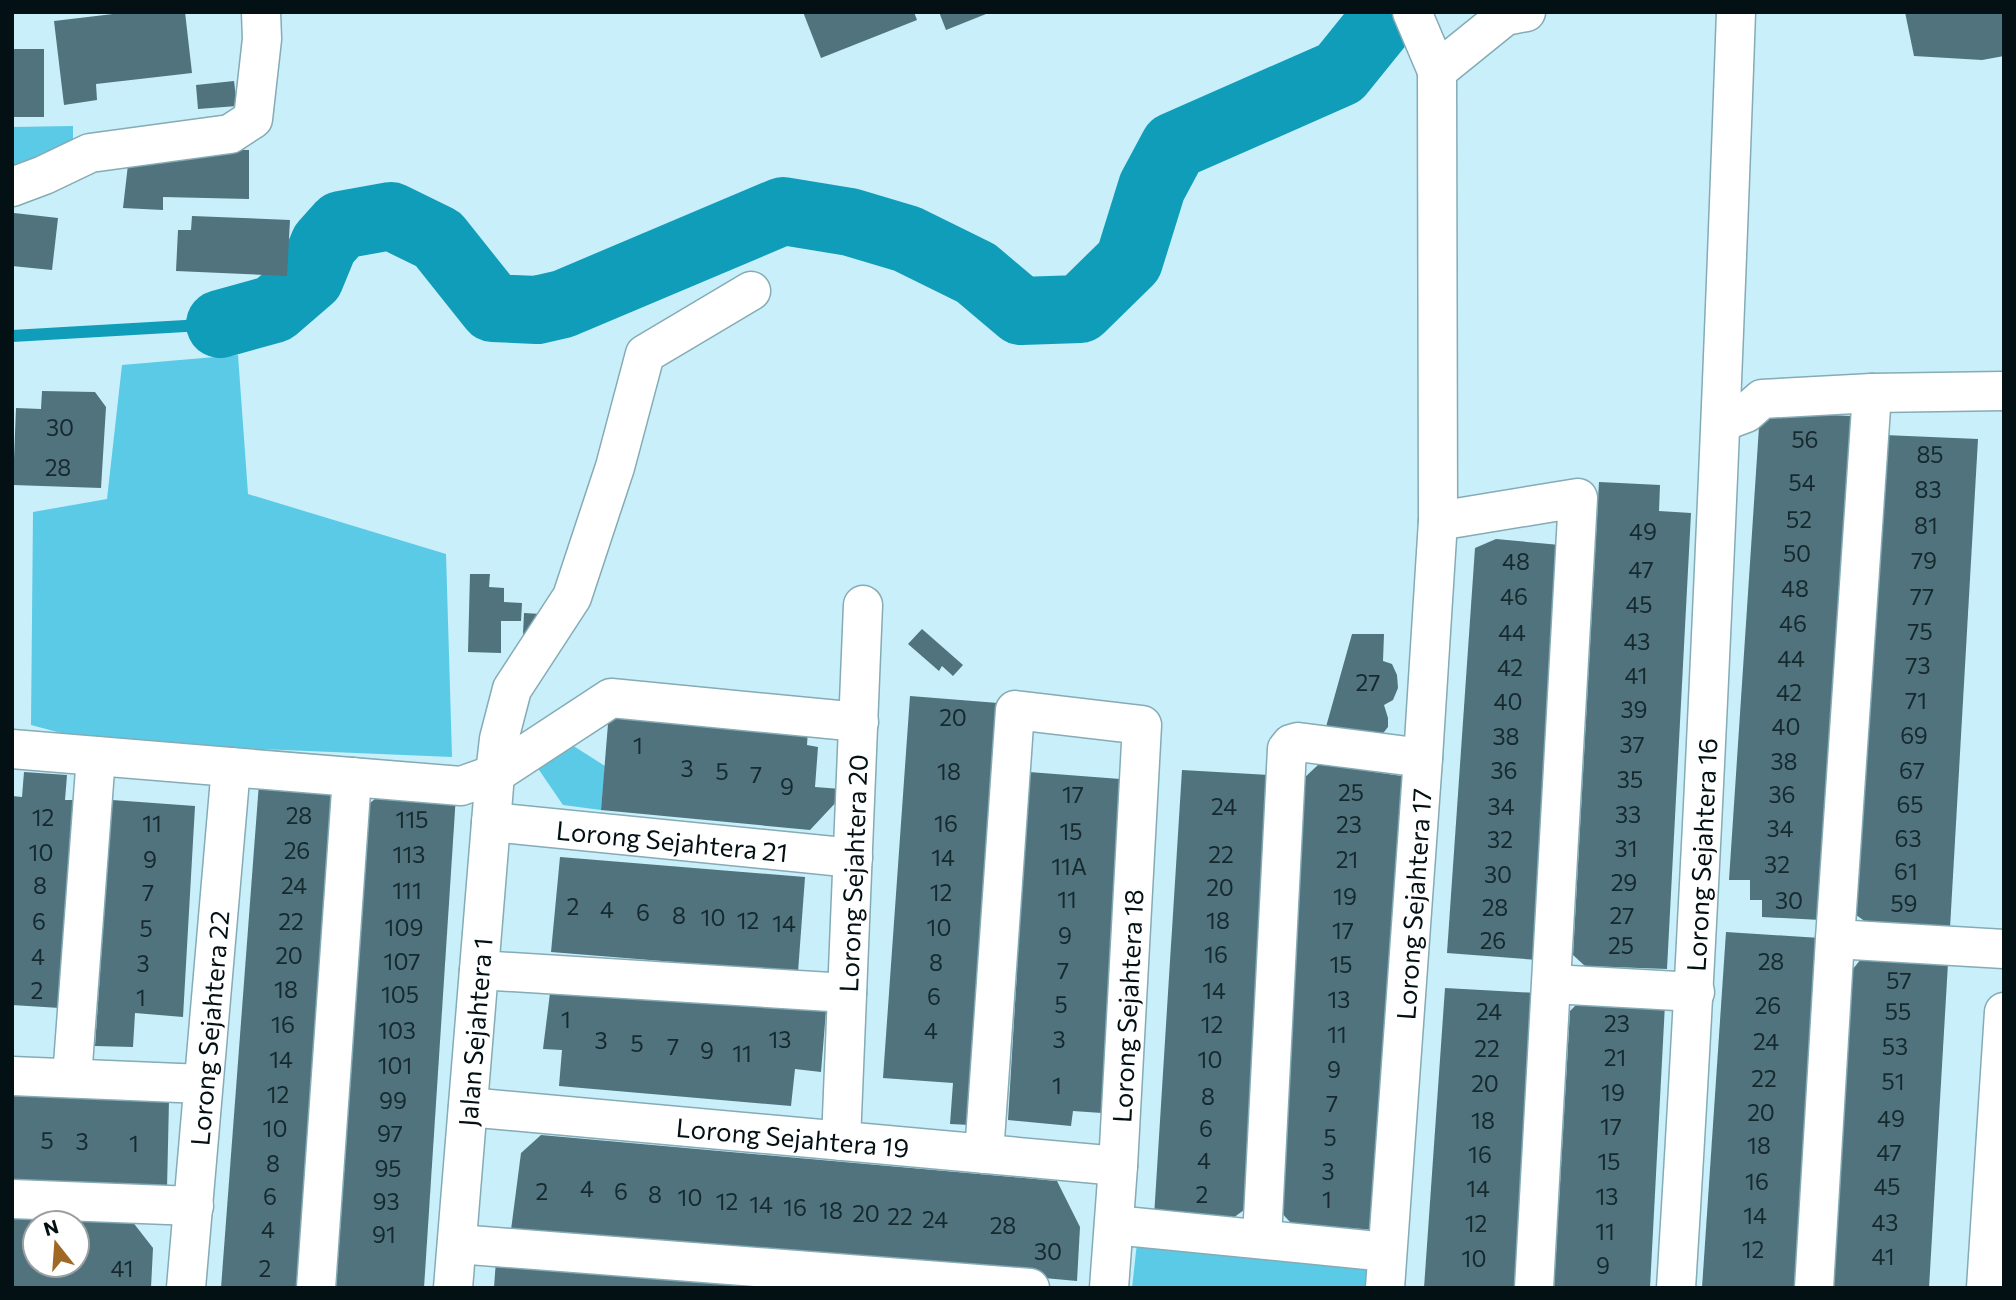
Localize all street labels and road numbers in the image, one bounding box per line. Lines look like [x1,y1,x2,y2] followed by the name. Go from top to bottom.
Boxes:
[1679,737,1722,972] street label: Lorong Sejahtera 16
[832,754,872,993] street label: Lorong Sejahtera 20
[1389,787,1436,1021] street label: Lorong Sejahtera 17
[555,813,789,867] street label: Lorong Sejahtera 21
[1105,888,1149,1124] street label: Lorong Sejahtera 18
[183,909,234,1147] street label: Lorong Sejahtera 22
[451,936,497,1128] street label: Jalan Sejahtera 1
[675,1110,911,1162] street label: Lorong Sejahtera 19

